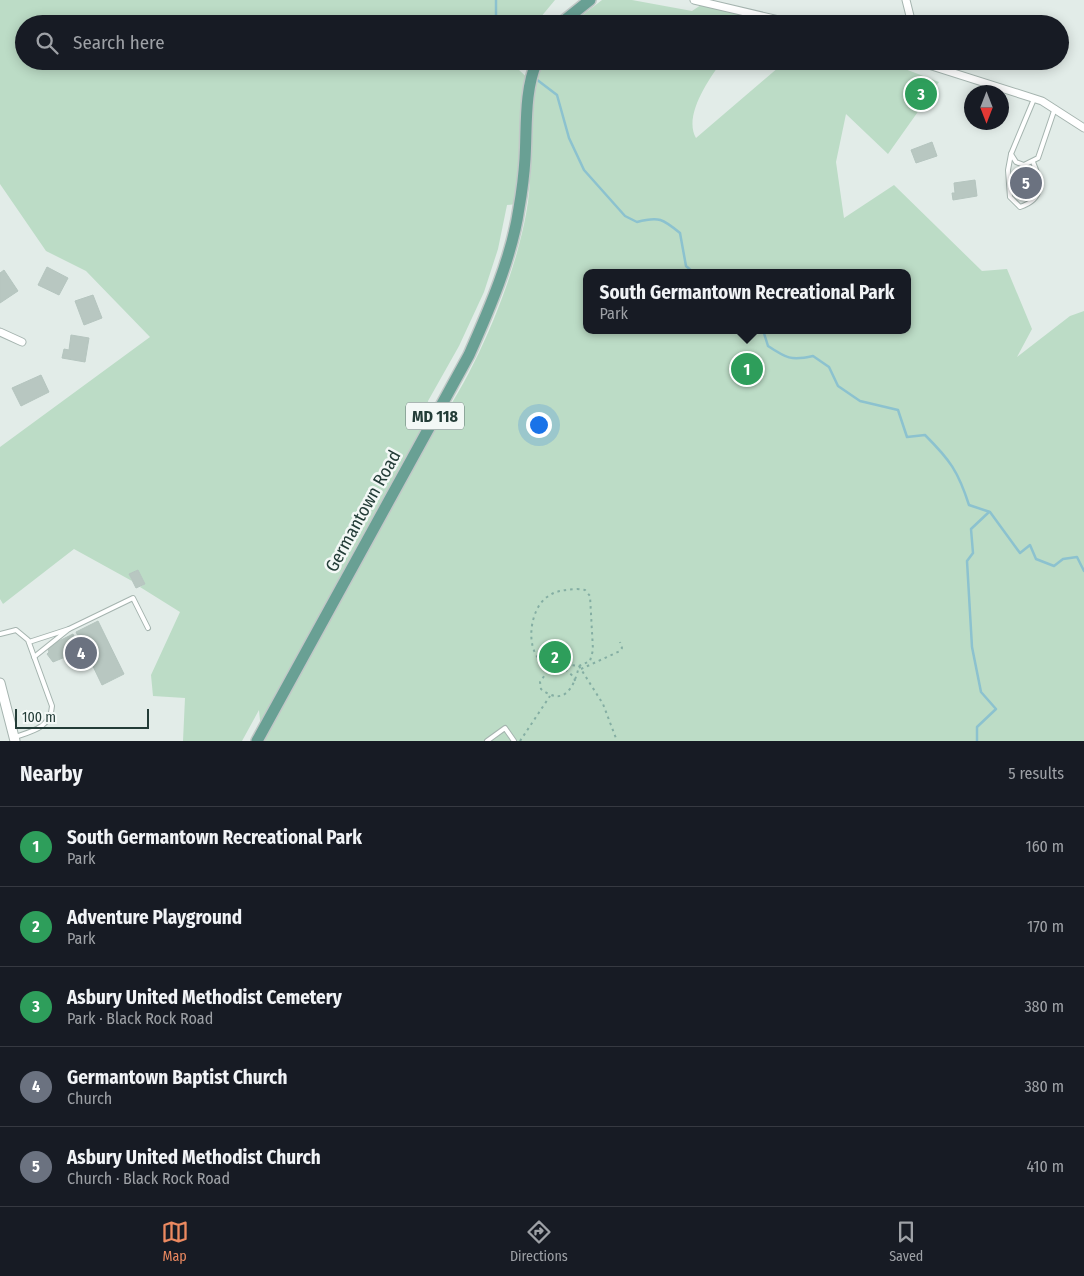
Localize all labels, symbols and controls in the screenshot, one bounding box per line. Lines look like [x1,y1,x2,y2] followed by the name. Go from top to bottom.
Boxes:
[15,15,1069,70] search box
[33,29,61,57] icon: search
[73,31,165,54] text: Search here
[905,75,937,113] pin: 3
[964,85,1009,130] north arrow
[1010,164,1042,202] pin: 5
[583,269,911,334] popup
[600,281,894,304] text: South Germantown Recreational Park
[600,304,628,323] text: Park
[731,350,763,388] pin: 1
[406,402,464,430] road number: MD 118
[526,412,552,438] your location
[321,446,405,576] street label: Germantown Road
[65,634,97,672] pin: 4
[539,638,571,676] pin: 2
[15,706,149,729] scale bar
[22,709,56,726] text: 100 m
[20,761,82,787] text: Nearby
[1008,764,1064,783] text: 5 results
[67,826,362,849] text: South Germantown Recreational Park
[33,837,39,856] text: 1
[1025,837,1064,856] text: 160 m
[67,849,95,868] text: Park
[67,906,242,929] text: Adventure Playground
[32,917,40,936] text: 2
[1027,917,1064,936] text: 170 m
[67,929,95,948] text: Park
[67,986,342,1009] text: Asbury United Methodist Cemetery
[32,997,40,1016] text: 3
[1024,997,1064,1016] text: 380 m
[67,1009,213,1028] text: Park · Black Rock Road
[67,1066,287,1089] text: Germantown Baptist Church
[32,1077,40,1096] text: 4
[1024,1077,1064,1096] text: 380 m
[67,1089,112,1108] text: Church
[67,1146,321,1169] text: Asbury United Methodist Church
[32,1157,40,1176] text: 5
[1026,1157,1064,1176] text: 410 m
[67,1169,230,1188] text: Church · Black Rock Road
[161,1218,189,1265] tab: Map
[510,1218,568,1265] tab: Directions
[889,1218,923,1265] tab: Saved

